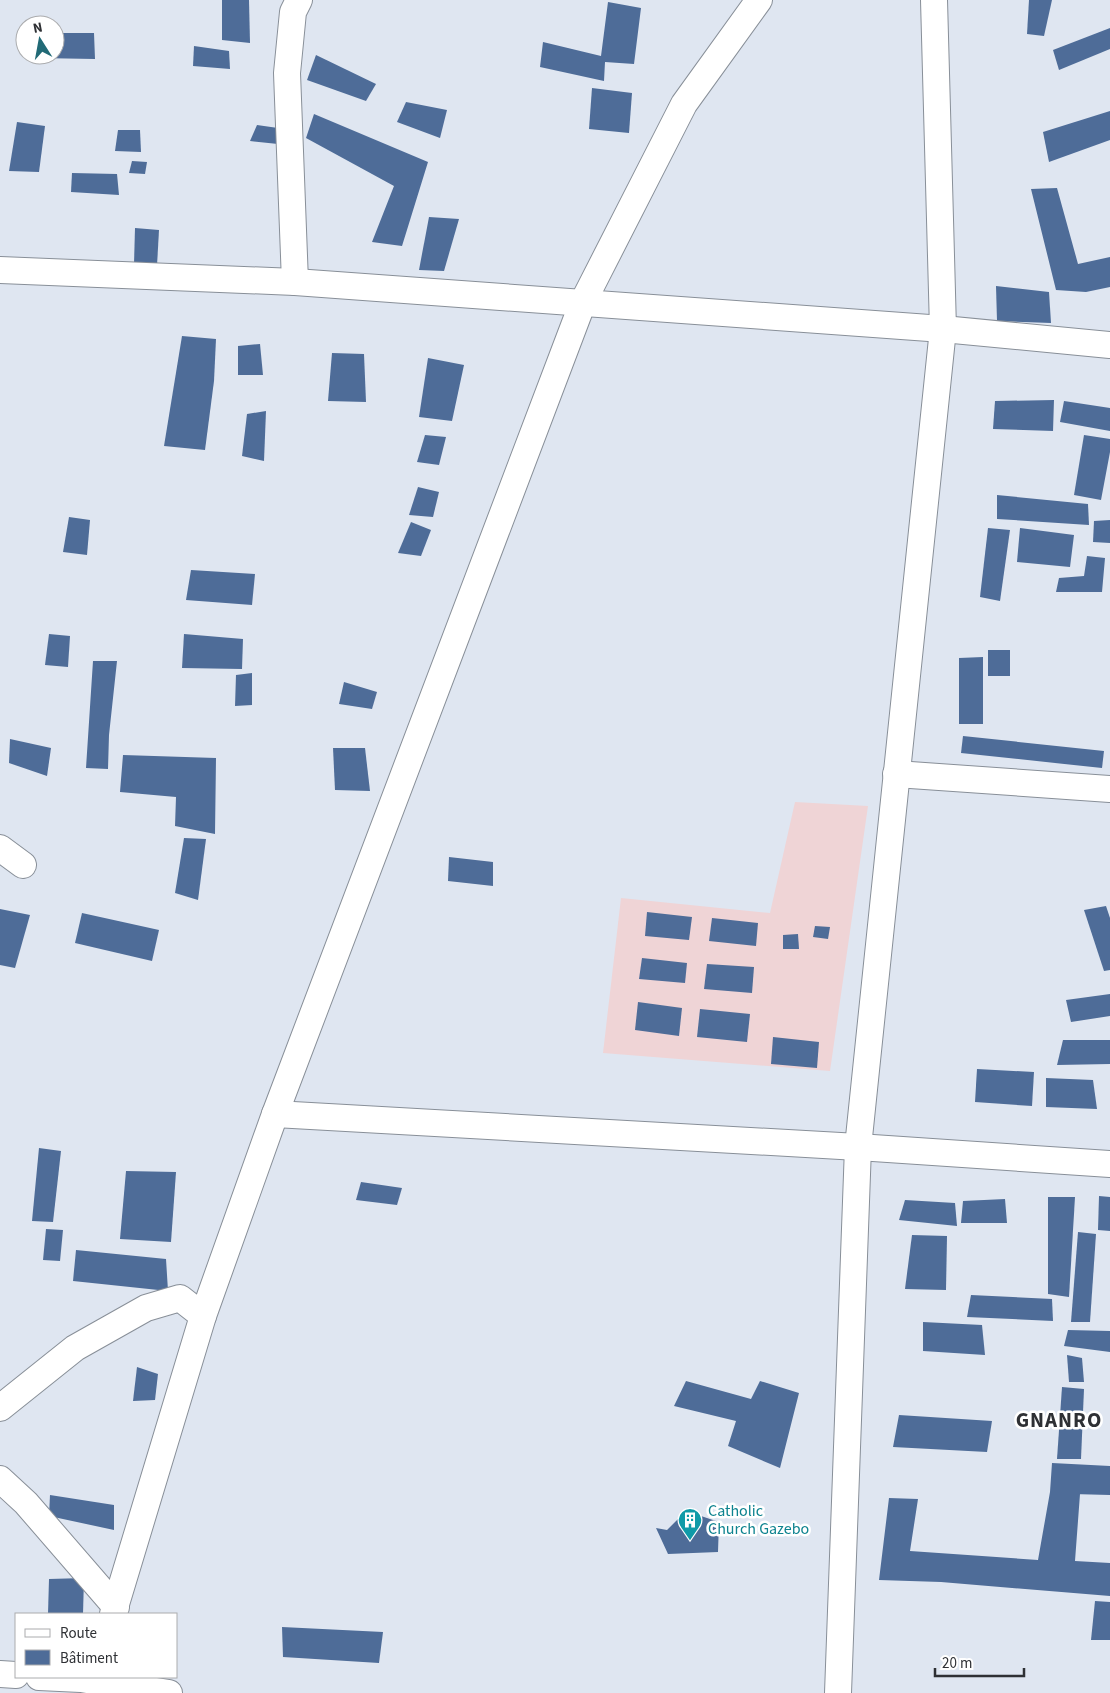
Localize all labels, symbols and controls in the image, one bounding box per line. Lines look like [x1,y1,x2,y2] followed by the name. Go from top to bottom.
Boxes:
[15,15,65,65] north arrow
[31,18,44,39] text: N
[1016,1405,1102,1435] district label: GNANRO
[708,1500,809,1540] place label: Catholic Church Gazebo
[677,1507,703,1541] building icon: Catholic Church Gazebo
[15,1613,178,1678] legend
[60,1623,97,1644] text: Route
[935,1646,1024,1678] scale bar
[60,1648,118,1669] text: Bâtiment
[942,1653,972,1674] text: 20 m

